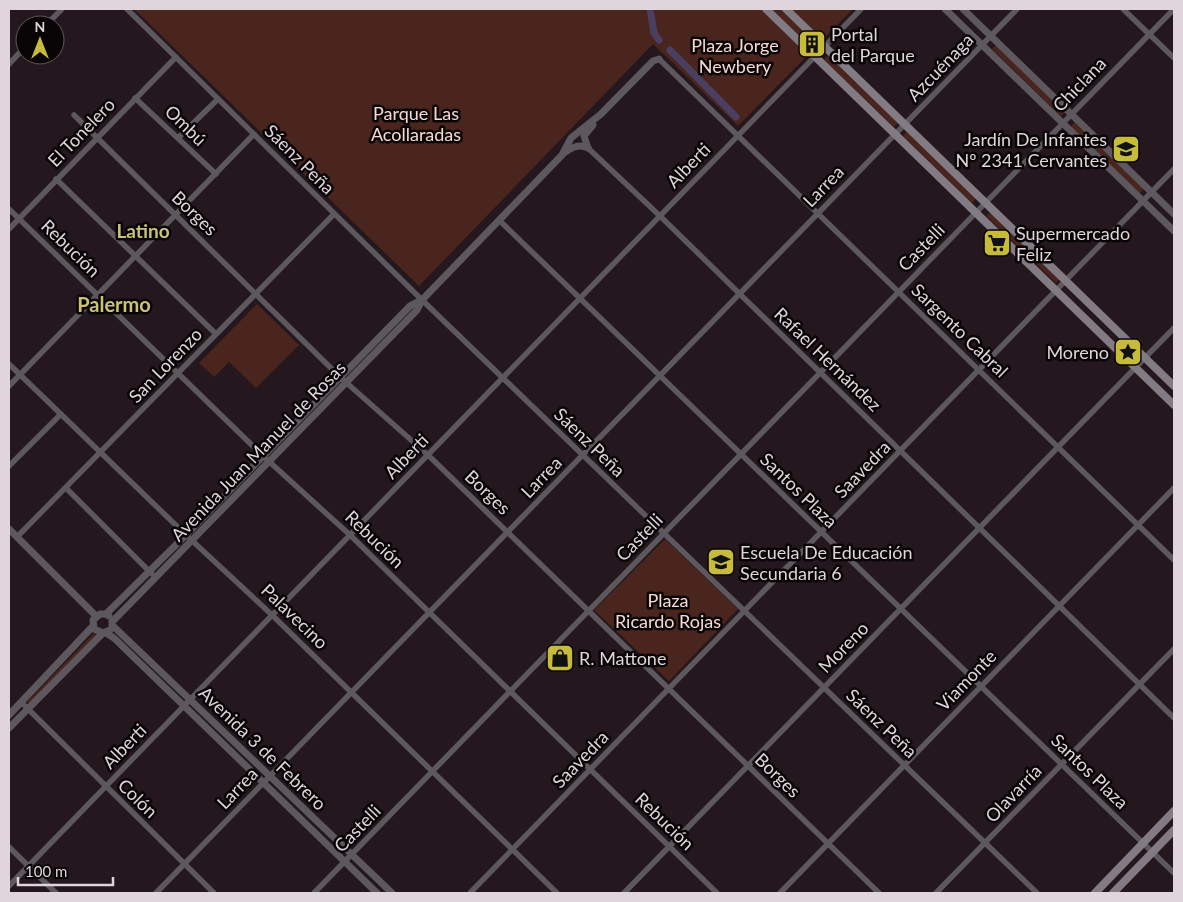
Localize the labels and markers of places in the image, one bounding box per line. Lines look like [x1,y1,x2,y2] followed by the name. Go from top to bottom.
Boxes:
[831,23,915,66] place label: Portal del Parque
[797,29,827,59] building icon: Portal del Parque
[955,128,1107,171] place label: Jardín De Infantes Nº 2341 Cervantes
[1111,134,1141,164] school or university icon: Jardín De Infantes Nº 2341 Cervantes
[1016,222,1130,265] place label: Supermercado Feliz
[982,228,1012,258] supermarket icon: Supermercado Feliz
[1113,337,1143,367] place icon: Moreno
[1046,341,1109,363] place label: Moreno
[740,541,913,584] place label: Escuela De Educación Secundaria 6
[706,547,736,577] school or university icon: Escuela De Educación Secundaria 6
[545,643,575,673] shop icon: R. Mattone
[579,647,666,669] place label: R. Mattone

